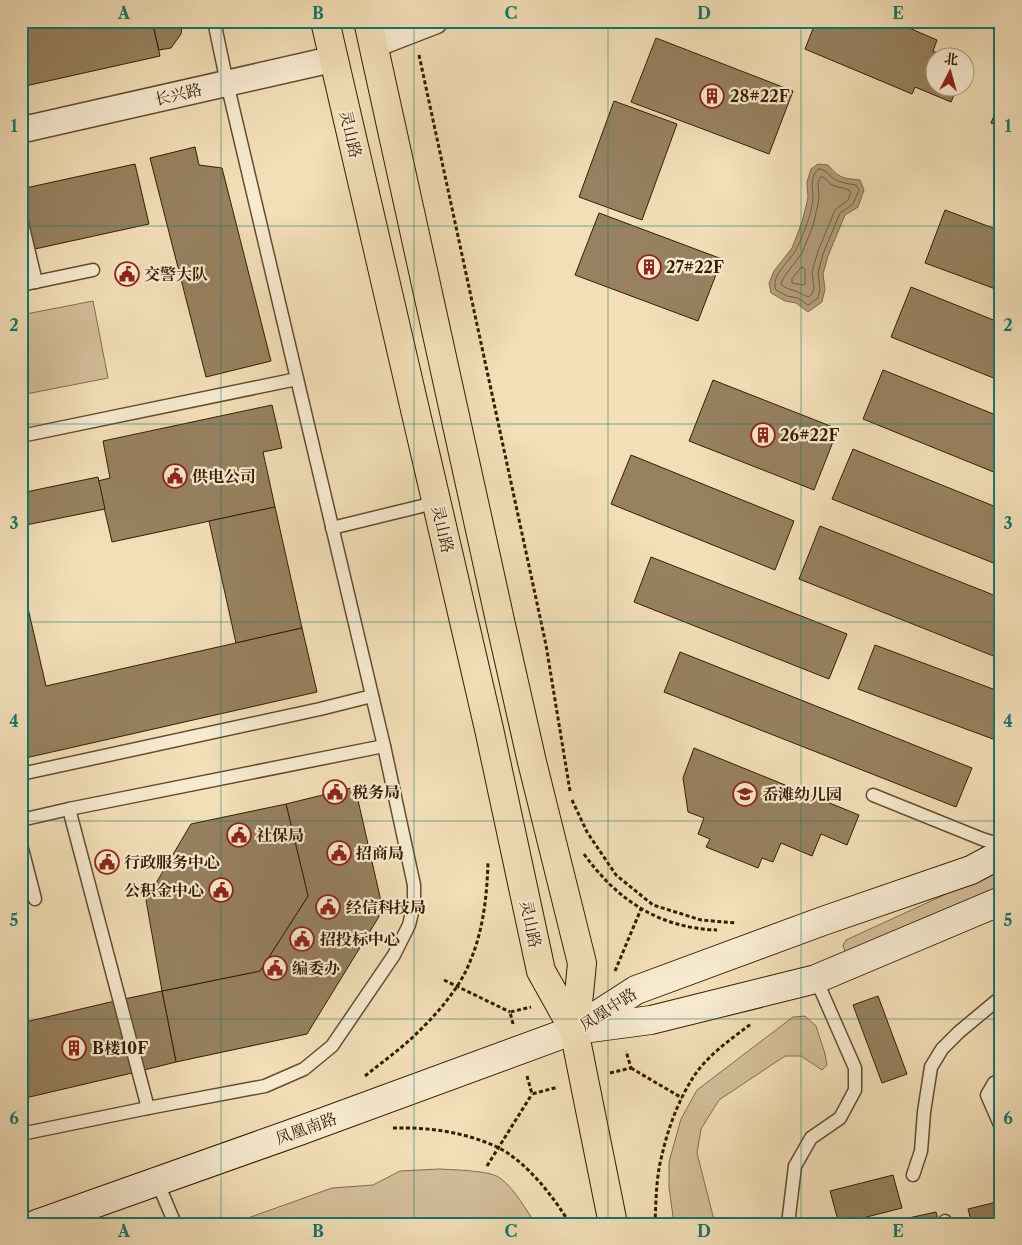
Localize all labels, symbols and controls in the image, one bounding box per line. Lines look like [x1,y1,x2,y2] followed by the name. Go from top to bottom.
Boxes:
[117,3,131,23] text: A
[312,3,324,23] text: B
[505,3,517,23] text: C
[697,3,711,23] text: D
[892,3,904,23] text: E
[924,48,974,98] north arrow
[943,49,959,69] text: 北
[152,79,204,109] street label: 长兴路
[699,83,725,109] building icon: 28#22F
[730,86,790,106] place label: 28#22F
[336,108,366,160] street label: 灵山路
[10,116,18,136] text: 1
[1004,116,1012,136] text: 1
[636,254,662,280] building icon: 27#22F
[666,257,724,277] place label: 27#22F
[114,261,140,287] public building icon: 交警大队
[144,264,208,284] place label: 交警大队
[9,315,19,335] text: 2
[1003,315,1013,335] text: 2
[750,422,776,448] building icon: 26#22F
[780,425,839,445] place label: 26#22F
[162,463,188,489] public building icon: 供电公司
[192,466,256,486] place label: 供电公司
[428,503,458,555] street label: 灵山路
[9,513,19,533] text: 3
[1003,513,1013,533] text: 3
[9,711,19,731] text: 4
[1003,711,1013,731] text: 4
[322,779,348,805] public building icon: 税务局
[732,781,758,807] school or university icon: 岙滩幼儿园
[352,782,400,802] place label: 税务局
[762,784,842,804] place label: 岙滩幼儿园
[226,822,252,848] public building icon: 社保局
[256,825,304,845] place label: 社保局
[326,840,352,866] public building icon: 招商局
[356,843,404,863] place label: 招商局
[94,849,120,875] public building icon: 行政服务中心
[124,852,220,872] place label: 行政服务中心
[208,877,234,903] public building icon: 公积金中心
[124,880,204,900] place label: 公积金中心
[315,894,341,920] public building icon: 经信科技局
[346,897,426,917] place label: 经信科技局
[516,898,546,950] street label: 灵山路
[10,910,19,930] text: 5
[1004,910,1013,930] text: 5
[289,926,315,952] public building icon: 招投标中心
[320,929,400,949] place label: 招投标中心
[262,955,288,981] public building icon: 编委办
[292,958,340,978] place label: 编委办
[576,983,640,1035] street label: 凤凰中路
[61,1035,87,1061] building icon: B楼10F
[92,1038,148,1058] place label: B楼10F
[9,1108,19,1128] text: 6
[273,1108,339,1148] street label: 凤凰南路
[1003,1108,1013,1128] text: 6
[117,1221,131,1241] text: A
[312,1221,324,1241] text: B
[505,1221,517,1241] text: C
[697,1221,711,1241] text: D
[892,1221,904,1241] text: E

